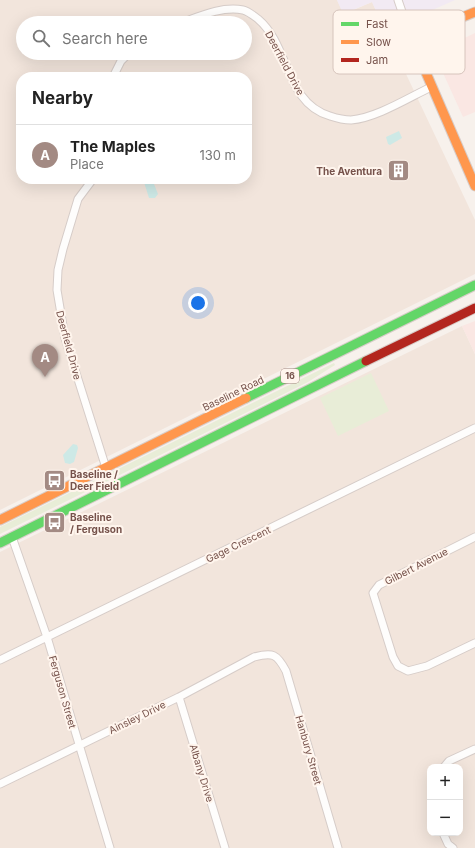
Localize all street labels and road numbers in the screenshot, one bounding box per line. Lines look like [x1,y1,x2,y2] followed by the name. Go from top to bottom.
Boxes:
[263,29,307,97] street label: Deerfield Drive
[54,309,84,381] street label: Deerfield Drive
[281,369,299,383] road number: 16
[200,373,266,413] street label: Baseline Road
[204,523,273,565] street label: Gage Crescent
[382,545,450,587] street label: Gilbert Avenue
[47,654,79,730] street label: Ferguson Street
[107,698,168,736] street label: Ainsley Drive
[293,714,325,787] street label: Hanbury Street
[187,742,217,804] street label: Albany Drive

